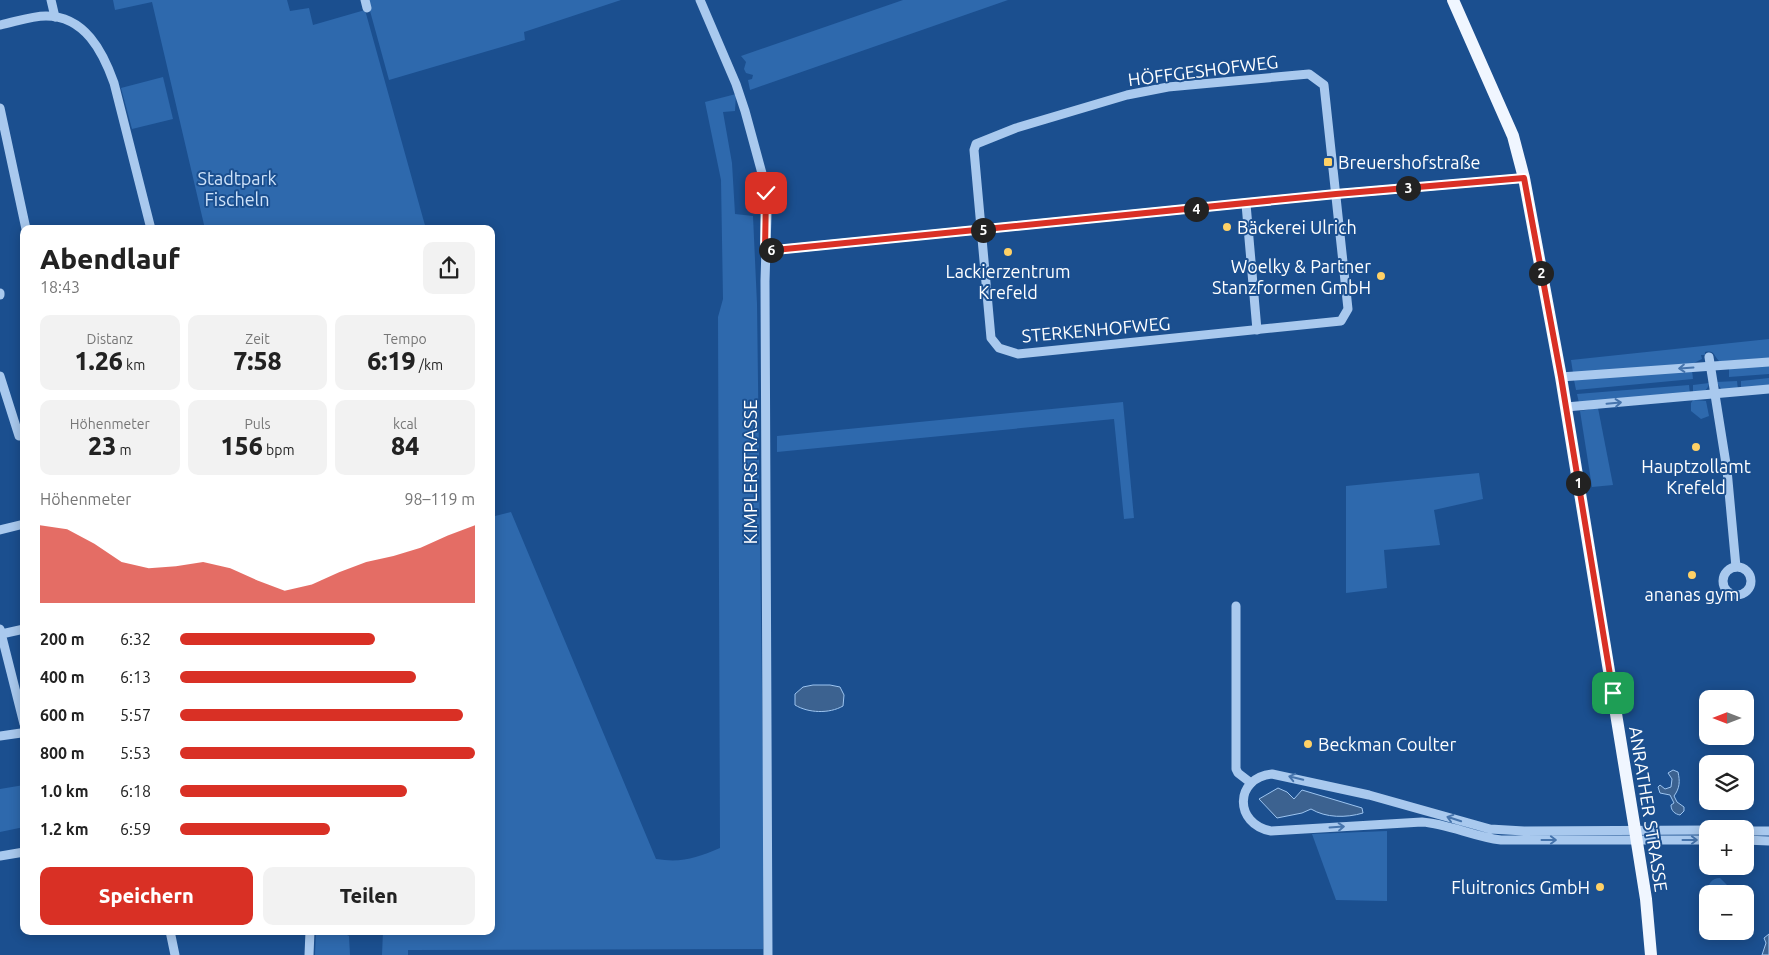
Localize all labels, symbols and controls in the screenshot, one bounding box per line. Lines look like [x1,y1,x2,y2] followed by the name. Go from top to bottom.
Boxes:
[1127,51,1279,89] street label: HÖFFGESHOFWEG
[1338,152,1480,172] place label: Breuershofstraße
[1322,156,1334,168] marker: Breuershofstraße
[197,168,277,209] park label: Stadtpark Fischeln
[745,172,787,214] pin
[1396,176,1420,200] pin: 3
[752,179,780,207] icon: check
[1405,180,1412,196] text: 3
[1184,196,1208,222] pin: 4
[1193,201,1200,217] text: 4
[1237,217,1357,237] place label: Bäckerei Ulrich
[970,218,996,242] pin: 5
[1221,221,1233,233] marker: Bäckerei Ulrich
[980,222,987,238] text: 5
[758,238,784,262] pin: 6
[423,242,475,294] button: share
[768,242,775,258] text: 6
[40,243,180,274] text: Abendlauf
[1002,246,1014,258] marker: Lackierzentrum Krefeld
[1212,256,1371,297] place label: Woelky & Partner Stanzformen GmbH
[1528,260,1554,286] pin: 2
[945,261,1071,302] place label: Lackierzentrum Krefeld
[1538,265,1545,281] text: 2
[1375,270,1387,282] marker: Woelky & Partner Stanzformen GmbH
[40,278,80,296] text: 18:43
[1021,313,1171,345] street label: STERKENHOFWEG
[87,331,133,347] text: Distanz
[245,331,270,347] text: Zeit
[384,331,427,347] text: Tempo
[74,347,123,375] text: 1.26
[233,347,282,375] text: 7:58
[367,347,416,375] text: 6:19
[123,357,145,373] text: km
[416,357,443,373] text: /km
[1678,363,1694,373] one-way arrow
[1606,398,1622,407] one-way arrow
[740,400,760,544] street label: KIMPLERSTRASSE
[70,416,150,432] text: Höhenmeter
[244,416,271,432] text: Puls
[393,416,417,432] text: kcal
[88,432,116,460] text: 23
[221,432,263,460] text: 156
[391,432,419,460] text: 84
[1690,441,1702,453] marker: Hauptzollamt Krefeld
[116,442,132,458] text: m
[263,442,294,458] text: bpm
[1641,456,1751,497] place label: Hauptzollamt Krefeld
[1566,470,1590,496] pin: 1
[1575,475,1582,491] text: 1
[40,490,131,508] text: Höhenmeter
[404,490,475,508] text: 98–119 m
[1686,569,1698,581] marker: ananas gym
[1645,584,1739,604] place label: ananas gym
[40,630,85,648] text: 200 m
[120,630,151,648] text: 6:32
[40,668,85,686] text: 400 m
[120,668,151,686] text: 6:13
[1592,672,1634,714] pin
[1599,679,1627,707] icon: arrive
[1699,690,1754,745] north arrow
[1699,690,1754,940] map controls
[40,706,85,724] text: 600 m
[120,706,151,724] text: 5:57
[1626,725,1672,893] street label: ANRATHER STRASSE
[1318,734,1457,754] place label: Beckman Coulter
[1302,738,1314,750] marker: Beckman Coulter
[40,744,85,762] text: 800 m
[120,744,151,762] text: 5:53
[1699,755,1754,810] button: layers
[1289,773,1305,782] one-way arrow
[40,782,89,800] text: 1.0 km
[120,782,151,800] text: 6:18
[1446,813,1462,823] one-way arrow
[40,820,89,838] text: 1.2 km
[120,820,151,838] text: 6:59
[1699,820,1754,875] button: +
[1328,822,1344,831] one-way arrow
[1541,835,1557,845] one-way arrow
[1681,835,1697,845] one-way arrow
[40,867,253,925] button: Speichern
[263,867,475,925] button: Teilen
[1451,877,1590,897] place label: Fluitronics GmbH
[1594,881,1606,893] marker: Fluitronics GmbH
[1699,885,1754,940] button: −

